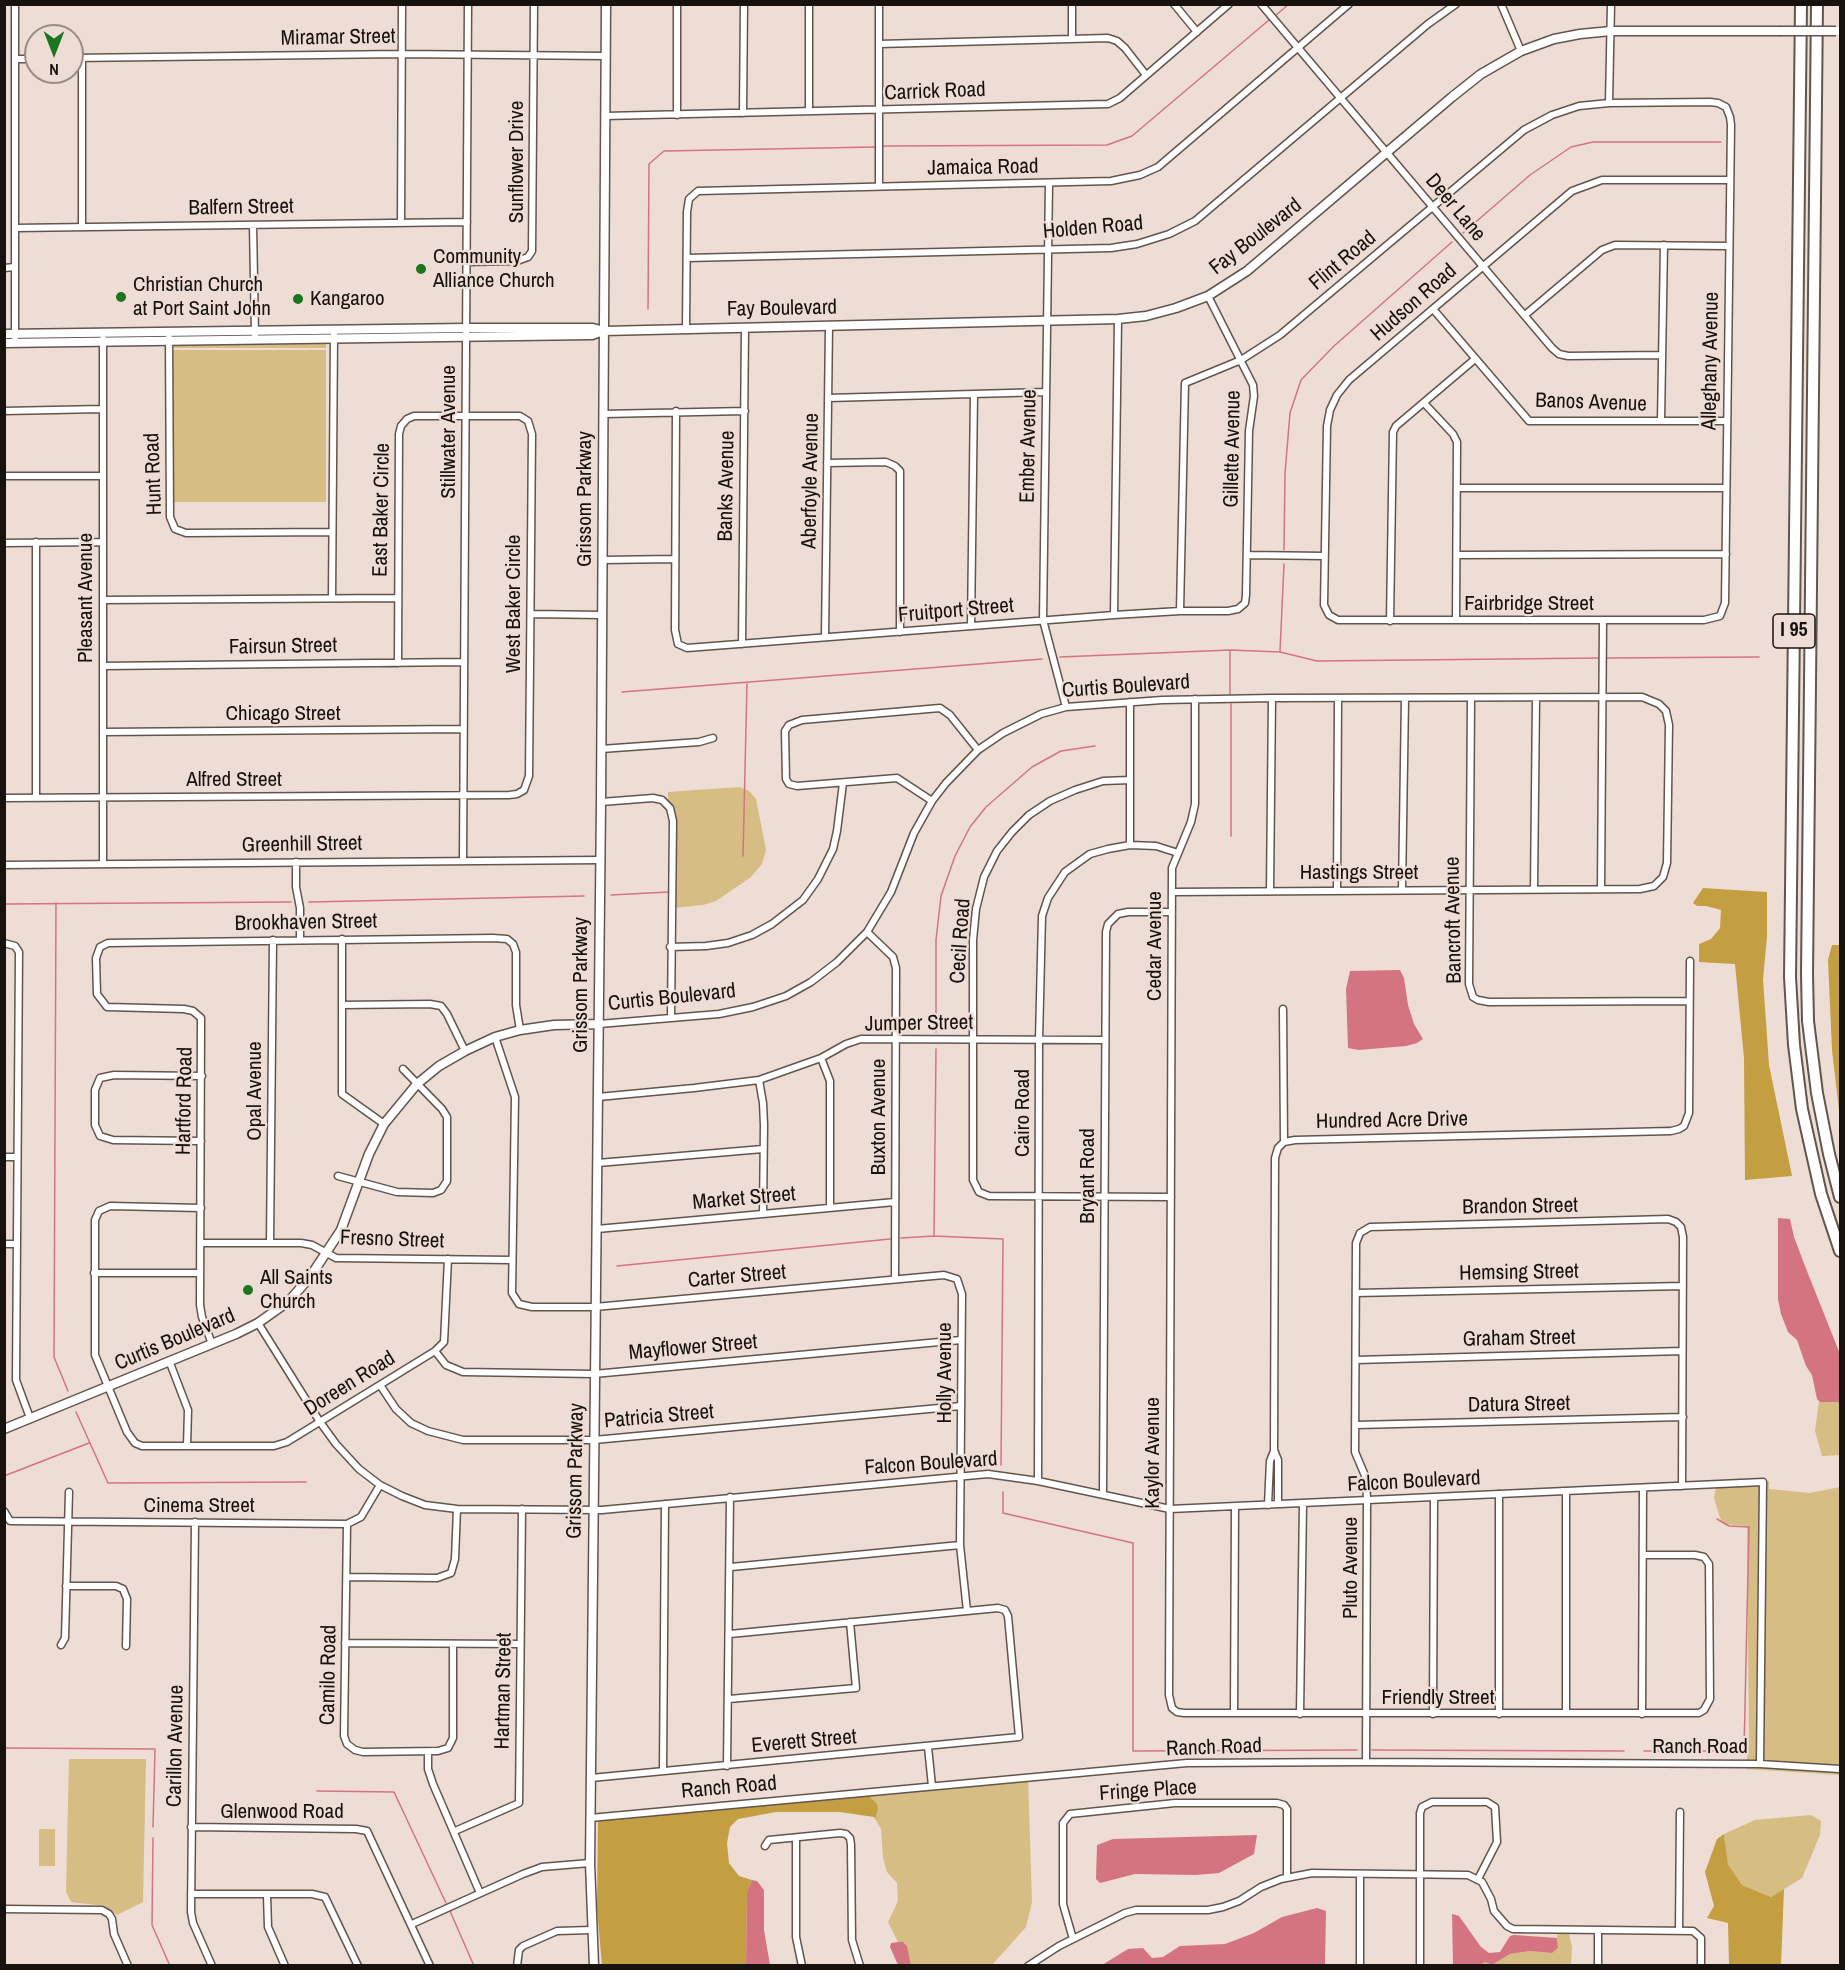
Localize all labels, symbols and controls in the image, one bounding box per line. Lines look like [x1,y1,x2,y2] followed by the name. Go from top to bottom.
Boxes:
[24,24,84,84] north arrow
[280,24,396,52] street label: Miramar Street
[49,59,59,81] text: N
[884,78,986,106] street label: Carrick Road
[504,101,530,223] street label: Sunflower Drive
[927,154,1039,182] street label: Jamaica Road
[1420,169,1490,247] street label: Deer Lane
[1205,193,1307,281] street label: Fay Boulevard
[188,194,294,222] street label: Balfern Street
[1042,211,1144,245] street label: Holden Road
[1304,226,1382,296] street label: Flint Road
[433,244,555,294] place label: Community Alliance Church
[1366,259,1462,347] street label: Hudson Road
[414,262,428,276] marker: Community Alliance Church
[133,272,271,322] place label: Christian Church at Port Saint John
[310,286,385,312] place label: Kangaroo
[114,290,128,304] marker: Christian Church at Port Saint John
[291,292,305,306] marker: Kangaroo
[1697,292,1725,430] street label: Alleghany Avenue
[727,295,837,323] street label: Fay Boulevard
[436,365,462,499] street label: Stillwater Avenue
[1535,388,1647,418] street label: Banos Avenue
[1015,389,1043,503] street label: Ember Avenue
[1219,390,1247,508] street label: Gillette Avenue
[797,413,825,549] street label: Aberfoyle Avenue
[713,430,741,542] street label: Banks Avenue
[572,431,598,567] street label: Grissom Parkway
[140,432,168,516] street label: Hunt Road
[368,443,396,577] street label: East Baker Circle
[73,533,99,663] street label: Pleasant Avenue
[501,535,527,673] street label: West Baker Circle
[1464,591,1594,617] street label: Fairbridge Street
[897,593,1015,629] street label: Fruitport Street
[1773,614,1815,648] road number: I 95
[229,633,337,661] street label: Fairsun Street
[1061,670,1191,704] street label: Curtis Boulevard
[226,701,340,727] street label: Chicago Street
[186,767,282,793] street label: Alfred Street
[241,831,363,859] street label: Greenhill Street
[1440,856,1468,984] street label: Bancroft Avenue
[1300,860,1418,886] street label: Hastings Street
[1142,891,1168,1001] street label: Cedar Avenue
[945,898,977,984] street label: Cecil Road
[234,909,378,937] street label: Brookhaven Street
[568,917,594,1053] street label: Grissom Parkway
[607,979,737,1017] street label: Curtis Boulevard
[865,1010,973,1038] street label: Jumper Street
[242,1041,268,1141] street label: Opal Avenue
[171,1047,199,1155] street label: Hartford Road
[866,1059,892,1175] street label: Buxton Avenue
[1010,1069,1036,1157] street label: Cairo Road
[1316,1107,1468,1135] street label: Hundred Acre Drive
[1075,1128,1101,1224] street label: Bryant Road
[691,1182,797,1216] street label: Market Street
[1462,1193,1578,1221] street label: Brandon Street
[339,1226,445,1254] street label: Fresno Street
[1459,1259,1579,1287] street label: Hemsing Street
[687,1260,787,1294] street label: Carter Street
[260,1265,333,1315] place label: All Saints Church
[241,1283,255,1297] marker: All Saints Church
[111,1303,239,1377] street label: Curtis Boulevard
[932,1322,958,1424] street label: Holly Avenue
[1462,1325,1576,1353] street label: Graham Street
[628,1330,758,1366] street label: Mayflower Street
[300,1346,400,1422] street label: Doreen Road
[1468,1392,1570,1418] street label: Datura Street
[1140,1397,1166,1509] street label: Kaylor Avenue
[603,1400,715,1434] street label: Patricia Street
[562,1403,590,1539] street label: Grissom Parkway
[864,1447,998,1481] street label: Falcon Boulevard
[1347,1466,1481,1498] street label: Falcon Boulevard
[143,1493,255,1519] street label: Cinema Street
[1338,1517,1364,1619] street label: Pluto Avenue
[316,1625,342,1725] street label: Camilo Road
[490,1632,518,1750] street label: Hartman Street
[162,1685,190,1807] street label: Carillon Avenue
[1382,1685,1494,1711] street label: Friendly Street
[750,1725,858,1759] street label: Everett Street
[1166,1734,1262,1762] street label: Ranch Road
[1652,1734,1748,1760] street label: Ranch Road
[680,1771,778,1805] street label: Ranch Road
[1098,1775,1198,1807] street label: Fringe Place
[220,1799,344,1825] street label: Glenwood Road

